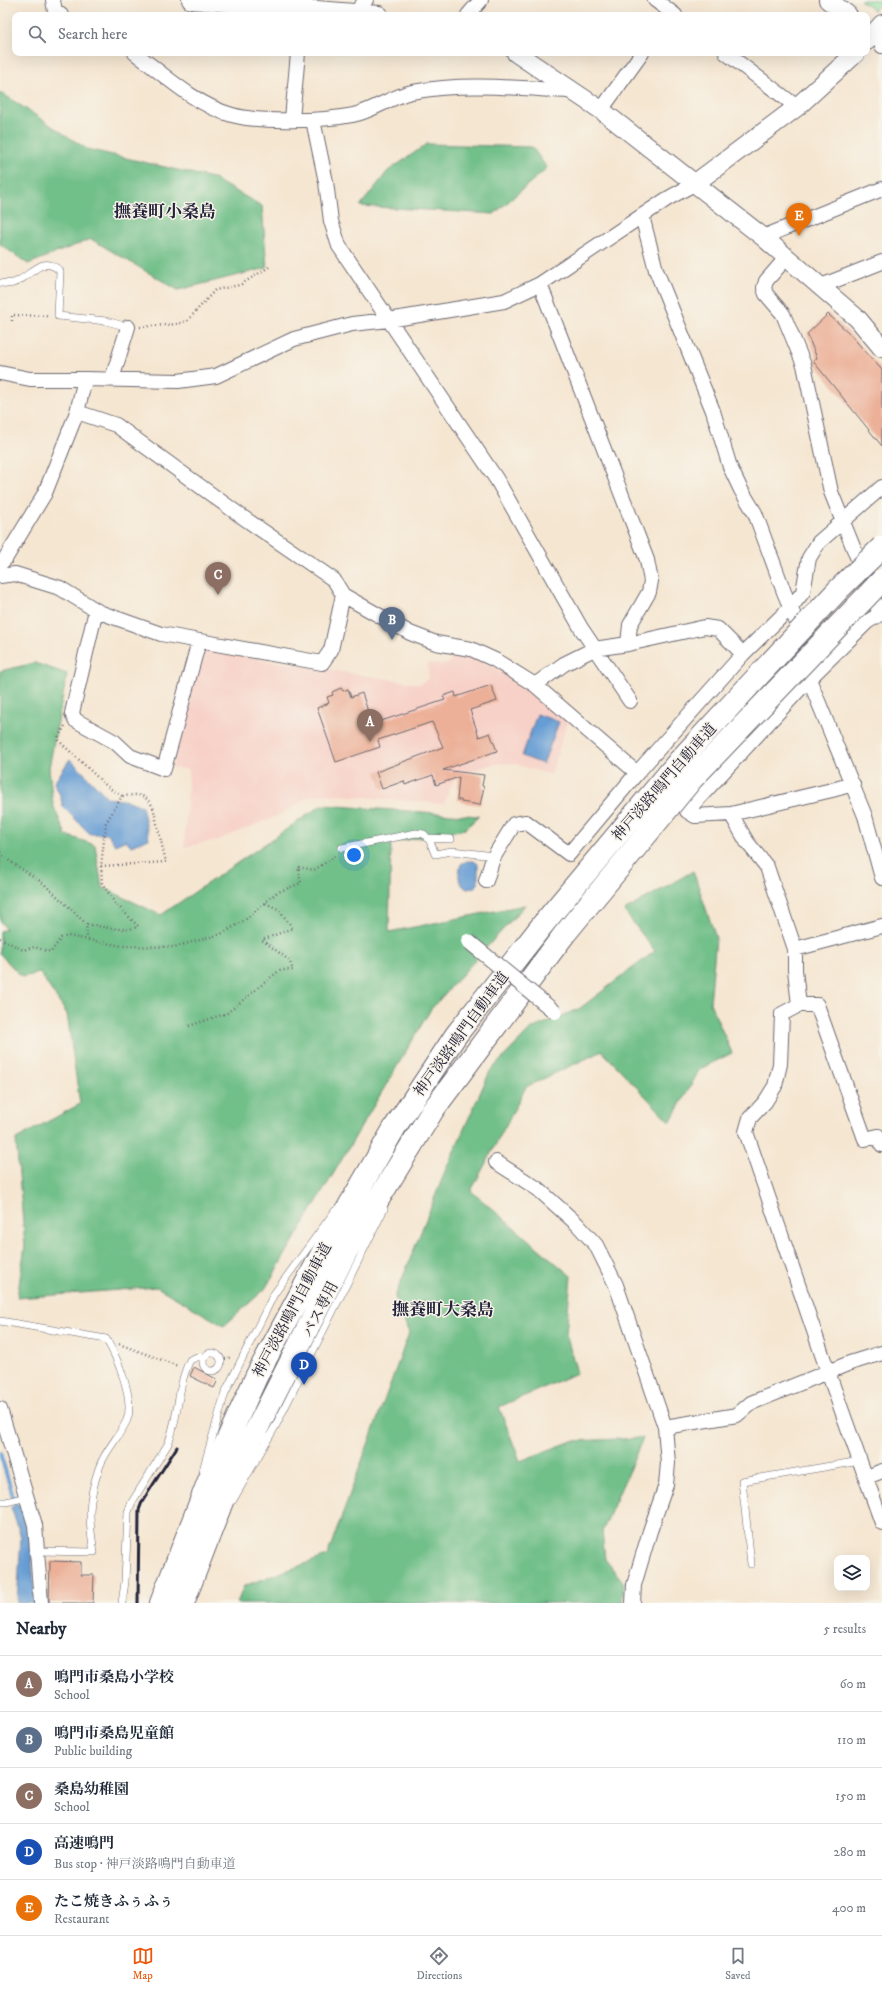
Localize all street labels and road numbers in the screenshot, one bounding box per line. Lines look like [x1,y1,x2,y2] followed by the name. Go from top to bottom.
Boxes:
[608,719,721,845] street label: 神戸淡路鳴門自動車道
[410,968,513,1101] street label: 神戸淡路鳴門自動車道
[249,1240,336,1381] street label: 神戸淡路鳴門自動車道
[298,1278,343,1340] street label: バス専用

